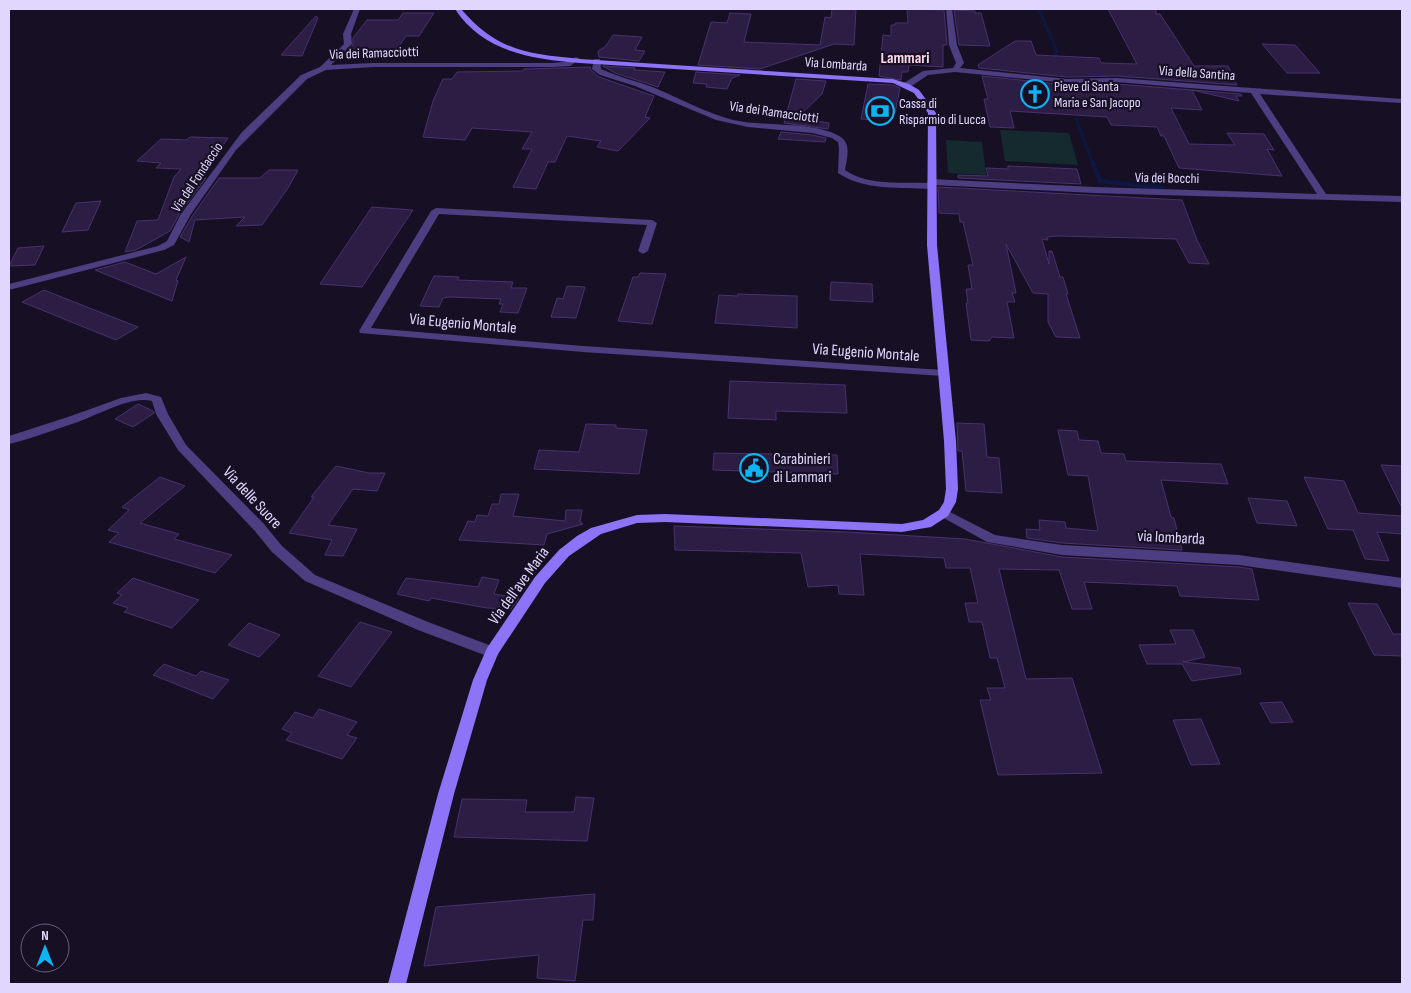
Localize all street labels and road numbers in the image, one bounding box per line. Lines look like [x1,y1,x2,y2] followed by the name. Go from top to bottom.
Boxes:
[329,43,419,63] street label: Via dei Ramacciotti
[804,53,868,75] street label: Via Lombarda
[1158,62,1236,84] street label: Via della Santina
[728,97,820,127] street label: Via dei Ramacciotti
[167,139,227,215] street label: Via del Fondaccio
[1135,169,1199,187] street label: Via dei Bocchi
[409,310,517,338] street label: Via Eugenio Montale
[812,340,920,366] street label: Via Eugenio Montale
[219,463,285,533] street label: Via delle Suore
[1137,527,1205,549] street label: via lombarda
[485,544,553,628] street label: Via dell'ave Maria

